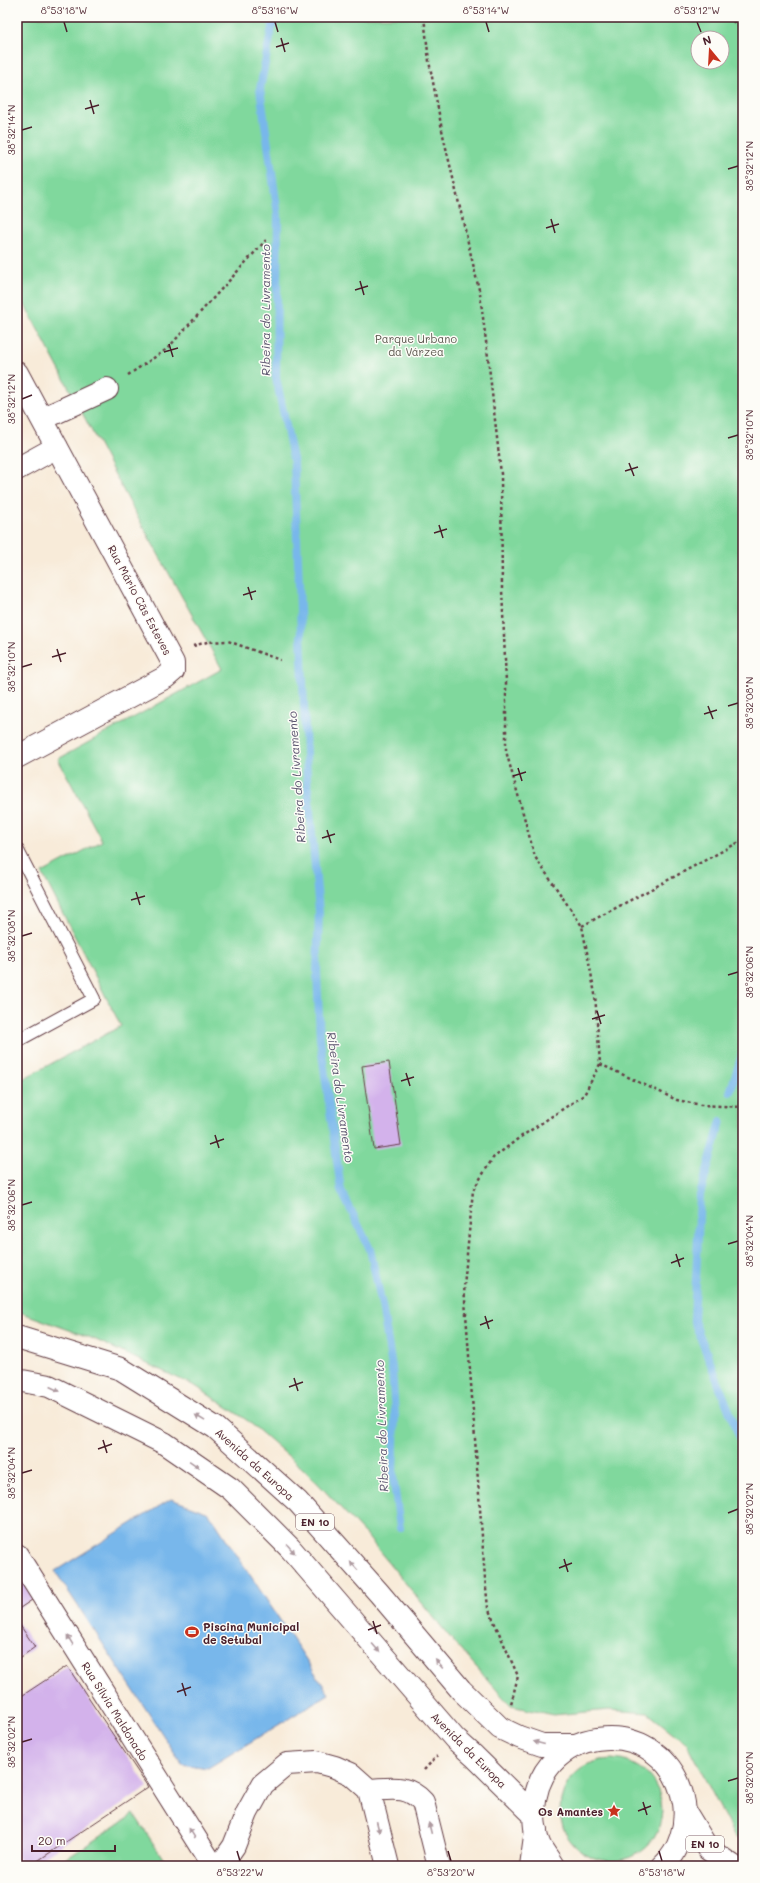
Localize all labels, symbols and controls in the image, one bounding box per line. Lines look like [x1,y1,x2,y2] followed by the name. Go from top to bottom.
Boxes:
[41,3,88,17] text: 8°53'18"W
[252,3,299,17] text: 8°53'16"W
[463,3,509,17] text: 8°53'14"W
[674,3,720,17] text: 8°53'12"W
[690,30,730,70] north arrow
[700,32,713,48] text: N
[4,105,18,155] text: 38°32'14"N
[742,141,756,191] text: 38°32'12"N
[257,244,273,376] water label: Ribeira do Livramento
[375,331,457,359] park label: Parque Urbano da Várzea
[4,374,18,424] text: 38°32'12"N
[742,410,756,460] text: 38°32'10"N
[105,542,175,658] street label: Rua Mário Cãs Esteves
[4,642,18,692] text: 38°32'10"N
[742,677,756,729] text: 38°32'08"N
[283,711,309,843] water label: Ribeira do Livramento
[4,910,18,962] text: 38°32'08"N
[742,946,756,998] text: 38°32'06"N
[324,1031,358,1163] water label: Ribeira do Livramento
[4,1179,18,1231] text: 38°32'06"N
[742,1215,756,1267] text: 38°32'04"N
[371,1360,391,1492] water label: Ribeira do Livramento
[49,1386,60,1392] one-way arrow
[194,1415,206,1422] one-way arrow
[212,1425,298,1504] street label: Avenida da Europa
[4,1447,18,1499] text: 38°32'04"N
[188,1460,199,1468] one-way arrow
[742,1483,756,1535] text: 38°32'02"N
[296,1514,334,1530] road number: EN 10
[286,1544,295,1555] one-way arrow
[350,1560,359,1571] one-way arrow
[203,1619,299,1647] place label: Piscina Municipal de Setubal
[184,1624,200,1640] sports icon: Piscina Municipal de Setubal
[67,1634,74,1646] one-way arrow
[371,1643,380,1653] one-way arrow
[79,1659,152,1764] street label: Rua Sílvia Maldonado
[435,1659,444,1669] one-way arrow
[428,1709,510,1791] street label: Avenida da Europa
[4,1716,18,1768] text: 38°32'02"N
[532,1740,544,1746] one-way arrow
[742,1752,756,1804] text: 38°32'00"N
[606,1803,622,1819] place icon: Os Amantes
[538,1804,603,1819] place label: Os Amantes
[375,1822,381,1834] one-way arrow
[427,1822,433,1834] one-way arrow
[32,1827,115,1853] scale bar
[189,1827,196,1839] one-way arrow
[38,1832,66,1848] text: 20 m
[686,1836,724,1852] road number: EN 10
[216,1865,264,1879] text: 8°53'22"W
[427,1865,475,1879] text: 8°53'20"W
[639,1865,686,1879] text: 8°53'18"W

